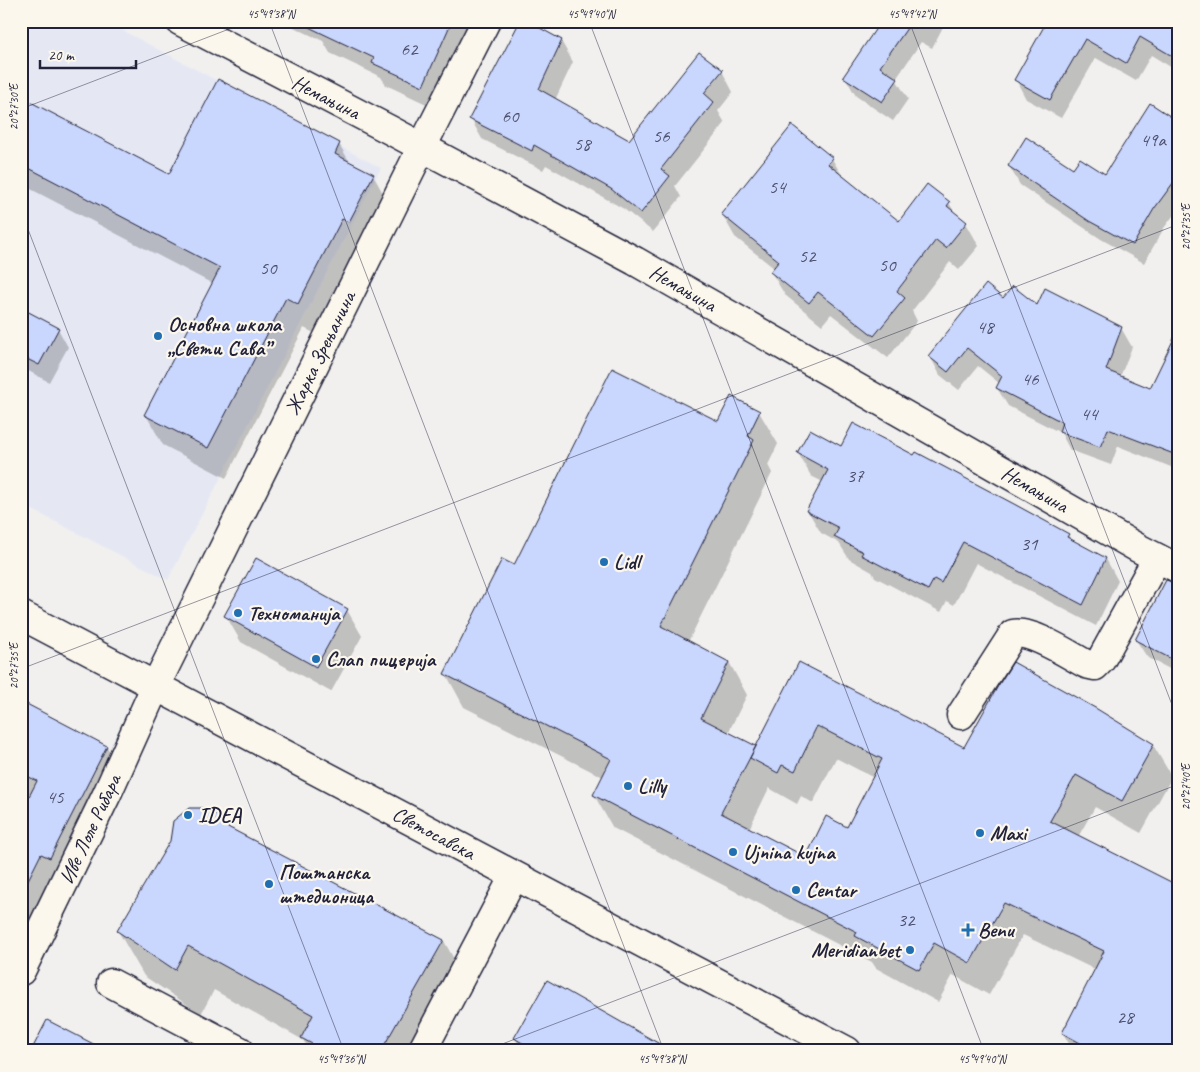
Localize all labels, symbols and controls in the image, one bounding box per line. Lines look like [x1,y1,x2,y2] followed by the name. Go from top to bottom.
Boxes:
[247,6,296,22] text: 45°49'38"N
[567,6,616,22] text: 45°49'40"N
[888,6,937,22] text: 45°49'42"N
[400,37,419,61] house number: 62
[40,38,136,70] scale bar
[48,46,75,65] text: 20 m
[288,69,366,126] street label: Немањина
[6,82,22,130] text: 20°27'30"E
[501,104,520,128] house number: 60
[652,124,671,148] house number: 56
[1140,128,1167,152] house number: 49a
[573,132,593,156] house number: 58
[768,175,788,199] house number: 54
[1178,202,1194,250] text: 20°27'35"E
[798,244,817,268] house number: 52
[878,253,897,277] house number: 50
[259,256,278,280] house number: 50
[645,259,722,318] street label: Немањина
[279,285,362,419] street label: Жарка Зрењанина
[168,311,283,361] place label: Основна школа „Свети Сава”
[976,315,996,339] house number: 48
[152,330,164,342] marker: Основна школа „Свети Сава”
[1021,367,1040,391] house number: 46
[1080,402,1100,426] house number: 44
[997,460,1074,519] street label: Немањина
[846,464,865,488] house number: 37
[1020,532,1039,556] house number: 31
[614,549,644,575] place label: Lidl
[598,556,610,568] marker: Lidl
[248,600,341,626] place label: Техноманија
[232,607,244,619] marker: Техноманија
[6,641,22,689] text: 20°27'35"E
[326,646,437,672] place label: Слап пицерија
[310,653,322,665] marker: Слап пицерија
[1178,762,1194,810] text: 20°27'40"E
[53,768,128,888] street label: Иве Лоле Рибара
[638,773,669,799] place label: Lilly
[622,780,634,792] marker: Lilly
[46,785,65,809] house number: 45
[388,800,481,866] street label: Светосавска
[198,802,243,828] place label: IDEA
[182,809,194,821] marker: IDEA
[990,820,1029,846] place label: Maxi
[974,827,986,839] marker: Maxi
[743,839,836,865] place label: Ujnina kujna
[727,846,739,858] marker: Ujnina kujna
[279,859,375,909] place label: Поштанска штедионица
[806,877,858,903] place label: Centar
[263,878,275,890] marker: Поштанска штедионица
[790,884,802,896] marker: Centar
[897,908,916,932] house number: 32
[978,917,1016,943] place label: Benu
[962,924,974,936] marker: Benu
[811,937,903,963] place label: Meridianbet
[904,944,916,956] marker: Meridianbet
[1116,1005,1136,1029] house number: 28
[317,1051,366,1067] text: 45°49'36"N
[638,1051,687,1067] text: 45°49'38"N
[958,1051,1007,1067] text: 45°49'40"N

